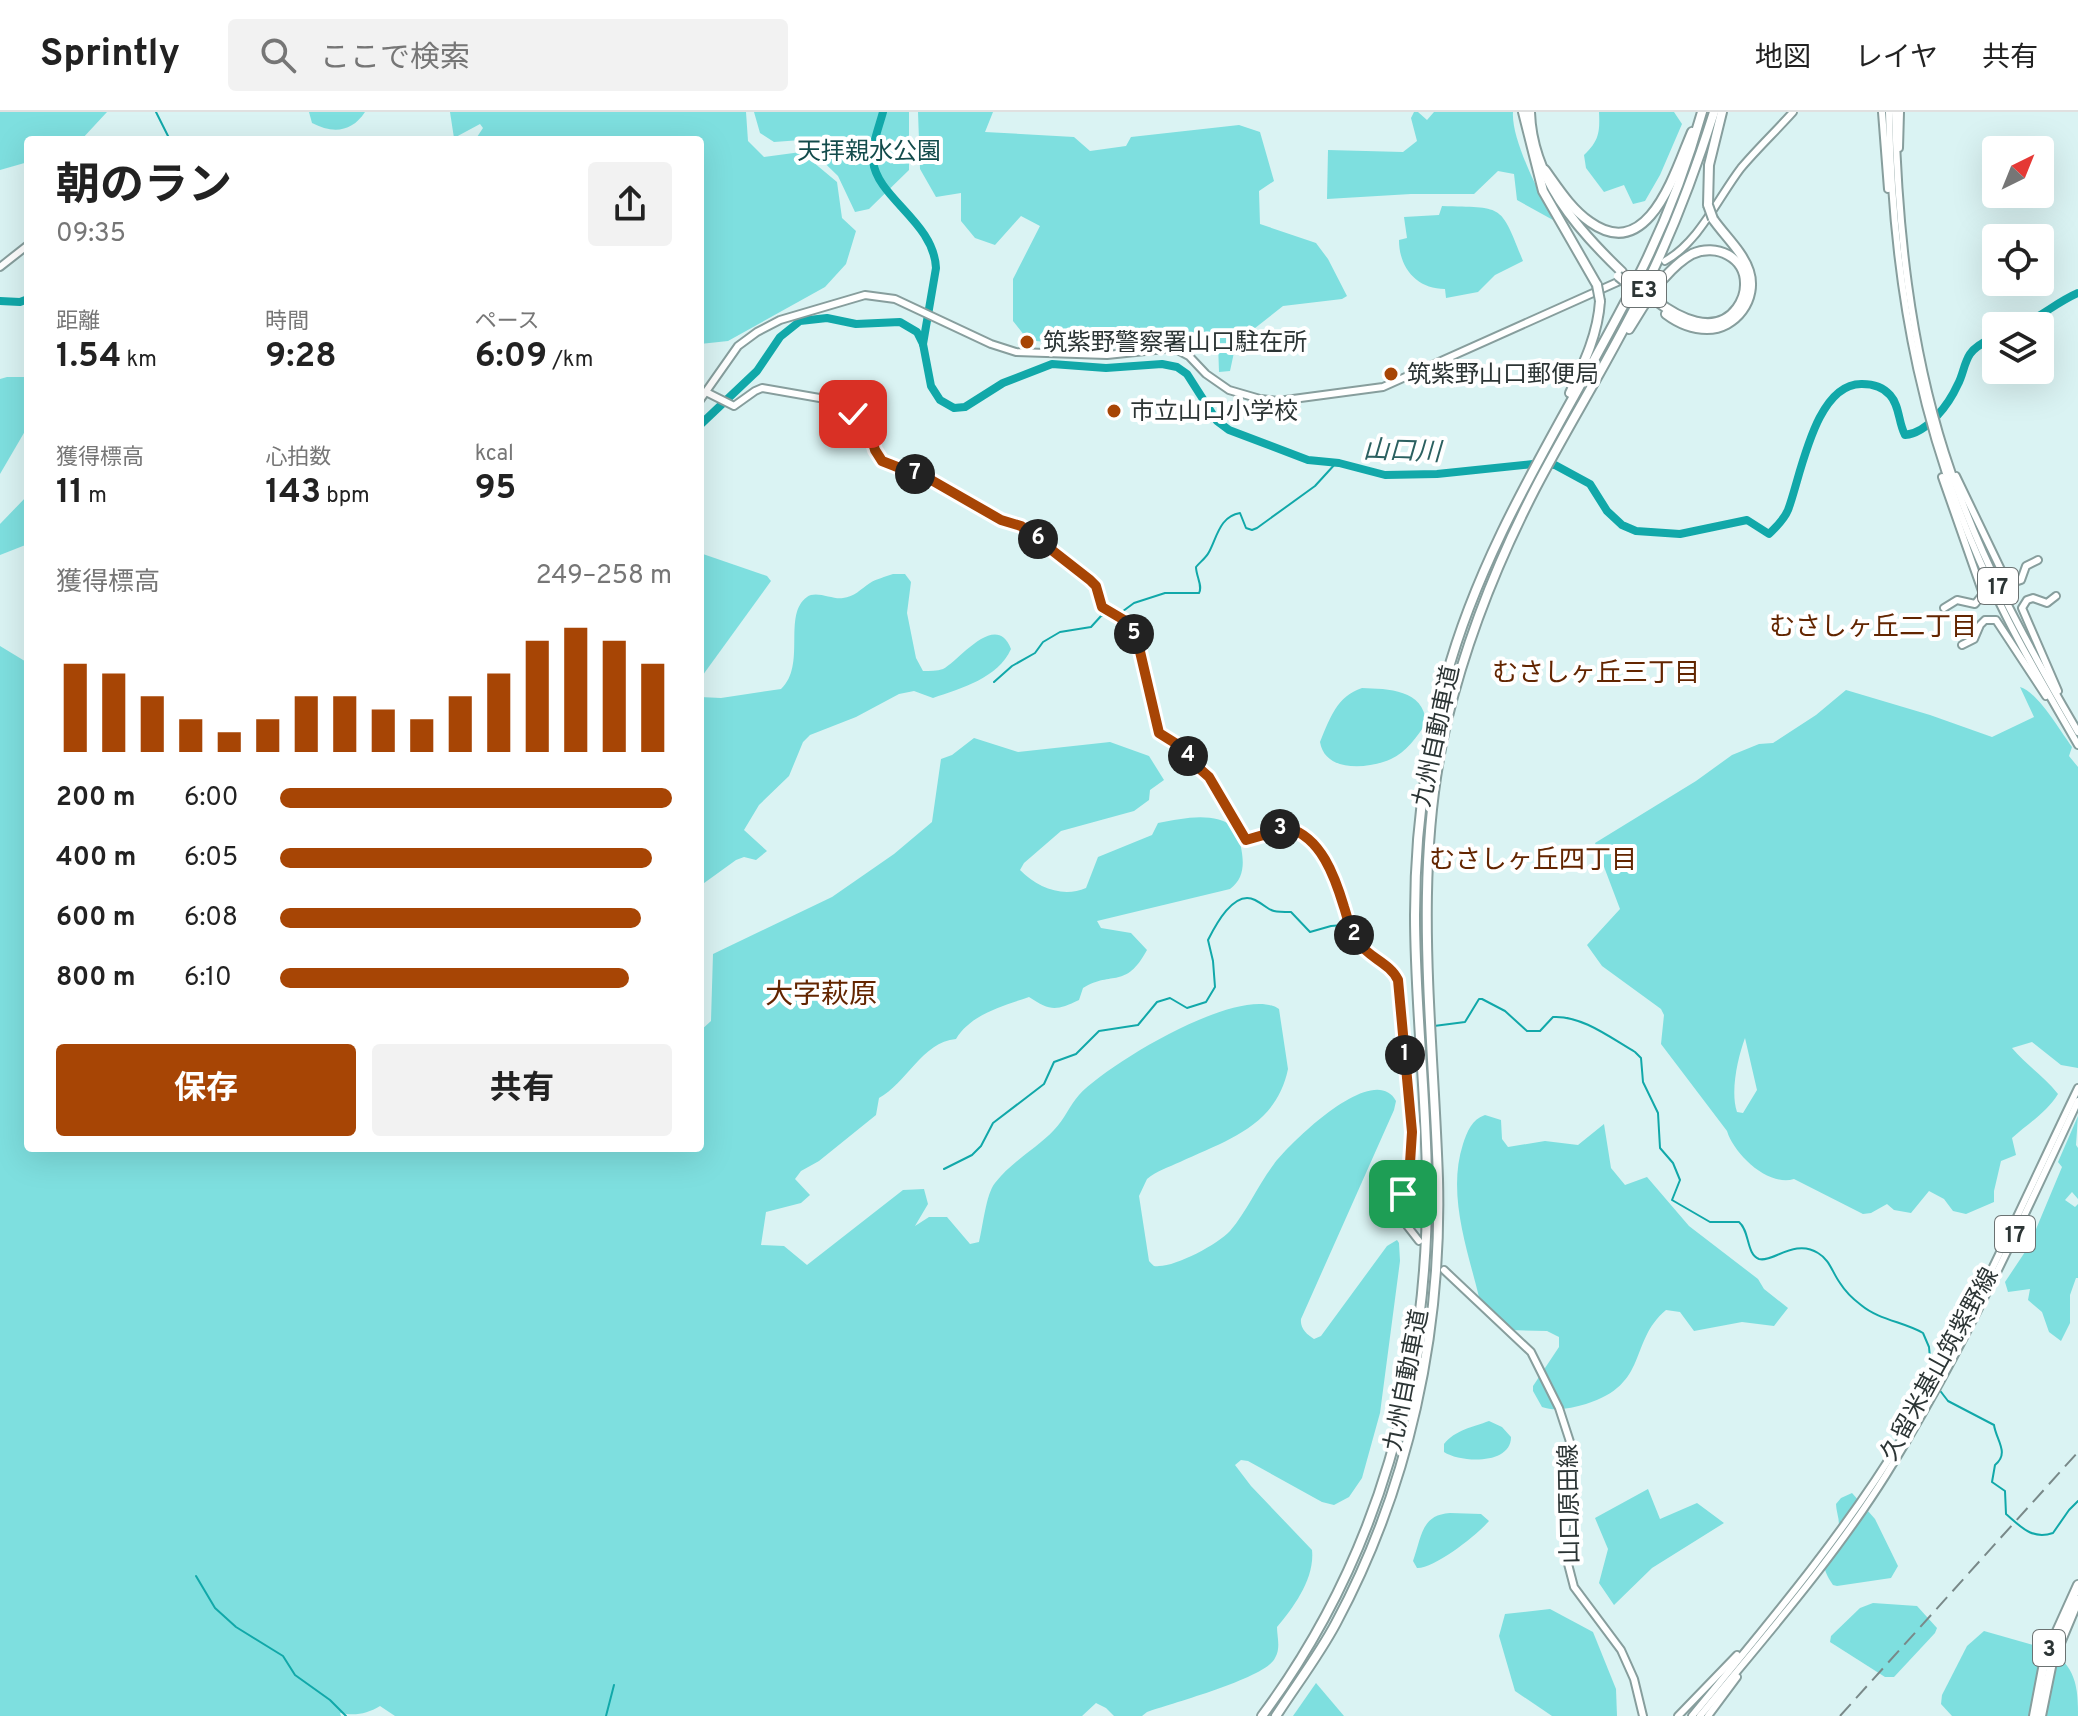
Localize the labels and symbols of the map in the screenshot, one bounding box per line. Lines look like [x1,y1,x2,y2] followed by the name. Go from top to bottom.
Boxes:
[1982,136,2054,208] north arrow
[797,138,941,168] park label: 天拝親水公園
[1622,271,1666,307] road number: E3
[1043,329,1307,359] place label: 筑紫野警察署山口駐在所
[1018,333,1036,351] marker: 筑紫野警察署山口駐在所
[1407,361,1599,391] place label: 筑紫野山口郵便局
[1382,365,1400,383] marker: 筑紫野山口郵便局
[819,380,887,448] pin
[1130,398,1298,428] place label: 市立山口小学校
[1105,402,1123,420] marker: 市立山口小学校
[1362,435,1444,470] water label: 山口川
[895,454,935,494] pin: 7
[1018,519,1058,559] pin: 6
[1978,568,2018,604] road number: 17
[1769,612,1977,645] district label: むさしヶ丘二丁目
[1114,614,1154,654] pin: 5
[1492,658,1700,691] district label: むさしヶ丘三丁目
[1408,663,1468,810] street label: 九州自動車道
[1168,736,1208,776] pin: 4
[1260,809,1300,849] pin: 3
[1429,845,1637,878] district label: むさしヶ丘四丁目
[1334,915,1374,955] pin: 2
[765,978,877,1014] district label: 大字萩原
[1385,1035,1425,1075] pin: 1
[1369,1160,1437,1228] pin
[1995,1216,2035,1252] road number: 17
[1875,1263,2006,1467] street label: 久留米基山筑紫野線
[1380,1307,1436,1454] street label: 九州自動車道
[1555,1444,1587,1564] street label: 山口原田線
[2033,1630,2065,1666] road number: 3

